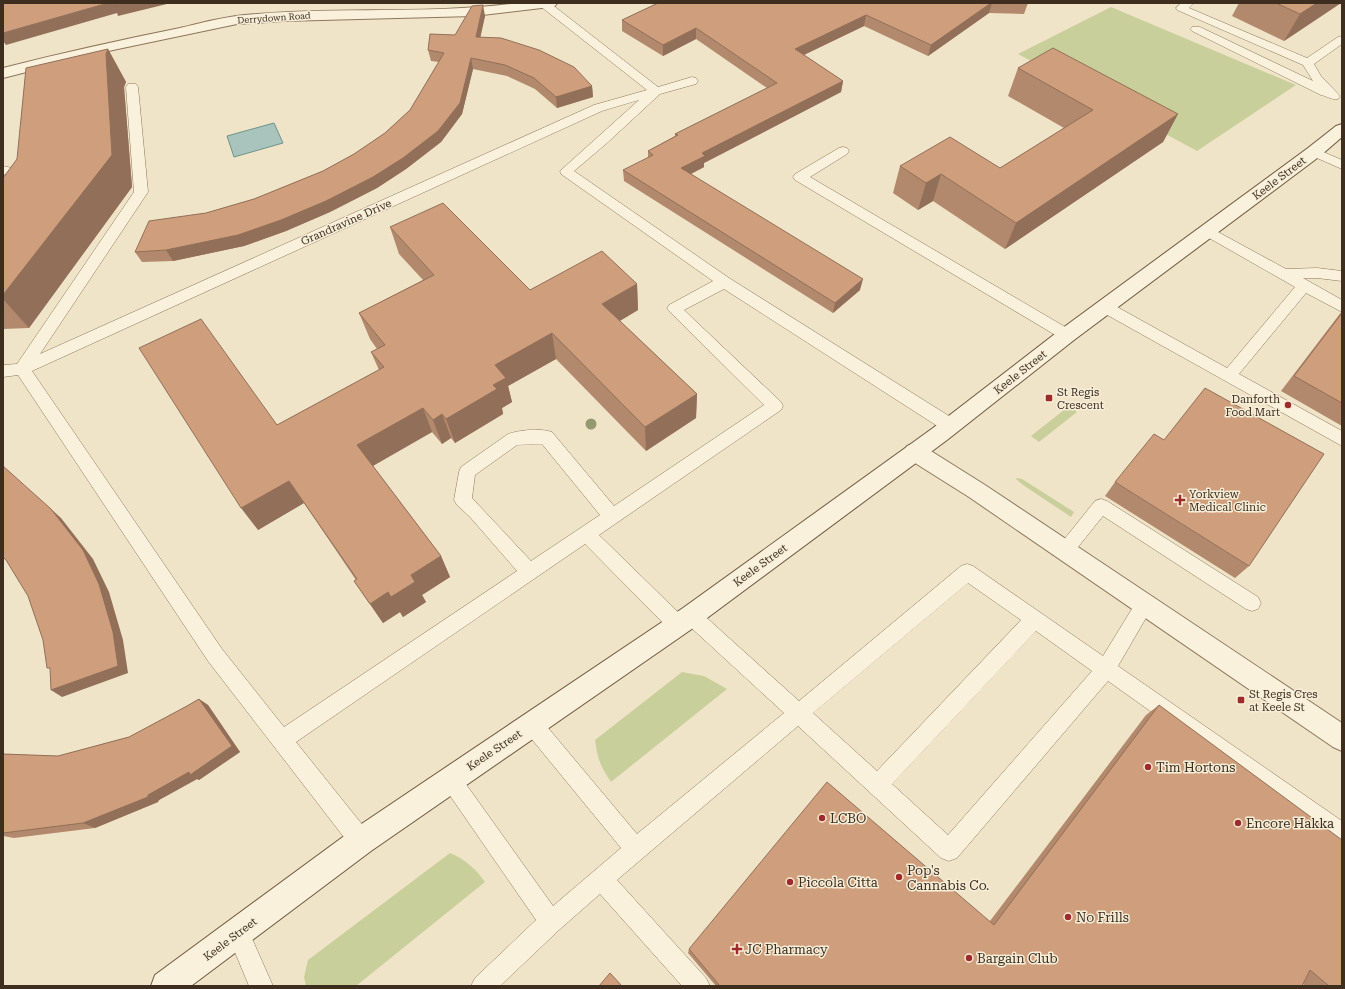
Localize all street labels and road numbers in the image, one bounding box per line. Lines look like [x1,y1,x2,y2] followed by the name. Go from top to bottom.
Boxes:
[237,10,311,26] street label: Derrydown Road
[1250,154,1309,203] street label: Keele Street
[299,197,393,248] street label: Grandravine Drive
[991,348,1049,397] street label: Keele Street
[731,541,790,589] street label: Keele Street
[464,727,524,774] street label: Keele Street
[201,915,260,964] street label: Keele Street

